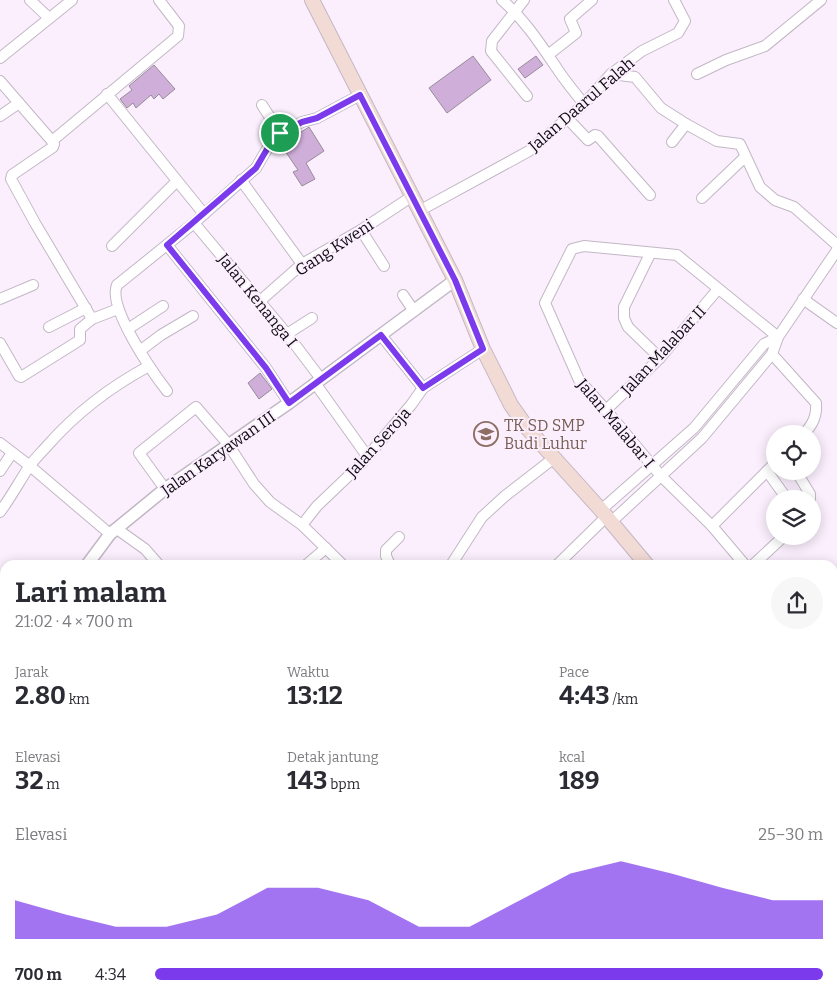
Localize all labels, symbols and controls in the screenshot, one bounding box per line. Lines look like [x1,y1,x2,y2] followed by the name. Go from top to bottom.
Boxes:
[524,53,638,156] street label: Jalan Daarul Falah
[259,112,301,154] pin
[266,119,294,147] icon: arrive
[292,215,377,280] street label: Gang Kweni
[213,249,301,351] street label: Jalan Kenanga I
[616,302,710,400] street label: Jalan Malabar II
[572,374,658,472] street label: Jalan Malabar I
[341,403,415,482] street label: Jalan Seroja
[157,407,279,500] street label: Jalan Karyawan III
[504,416,587,453] place label: TK SD SMP Budi Luhur
[473,421,499,447] school or university icon: TK SD SMP Budi Luhur
[766,425,821,545] map controls
[766,425,821,480] button: locate
[766,490,821,545] button: layers
[15,576,166,609] text: Lari malam
[771,577,823,629] button: share
[15,612,133,631] text: 21:02 · 4 × 700 m
[15,664,48,681] text: Jarak
[287,664,329,681] text: Waktu
[559,664,589,681] text: Pace
[15,681,66,711] text: 2.80
[287,681,343,711] text: 13:12
[559,681,610,711] text: 4:43
[66,691,90,708] text: km
[610,691,638,708] text: /km
[15,749,61,766] text: Elevasi
[287,749,379,766] text: Detak jantung
[559,749,585,766] text: kcal
[15,766,43,796] text: 32
[287,766,327,796] text: 143
[559,766,600,796] text: 189
[43,776,60,793] text: m
[327,776,360,793] text: bpm
[15,825,67,844] text: Elevasi
[758,825,823,844] text: 25–30 m
[15,965,62,984] text: 700 m
[95,965,126,984] text: 4:34

